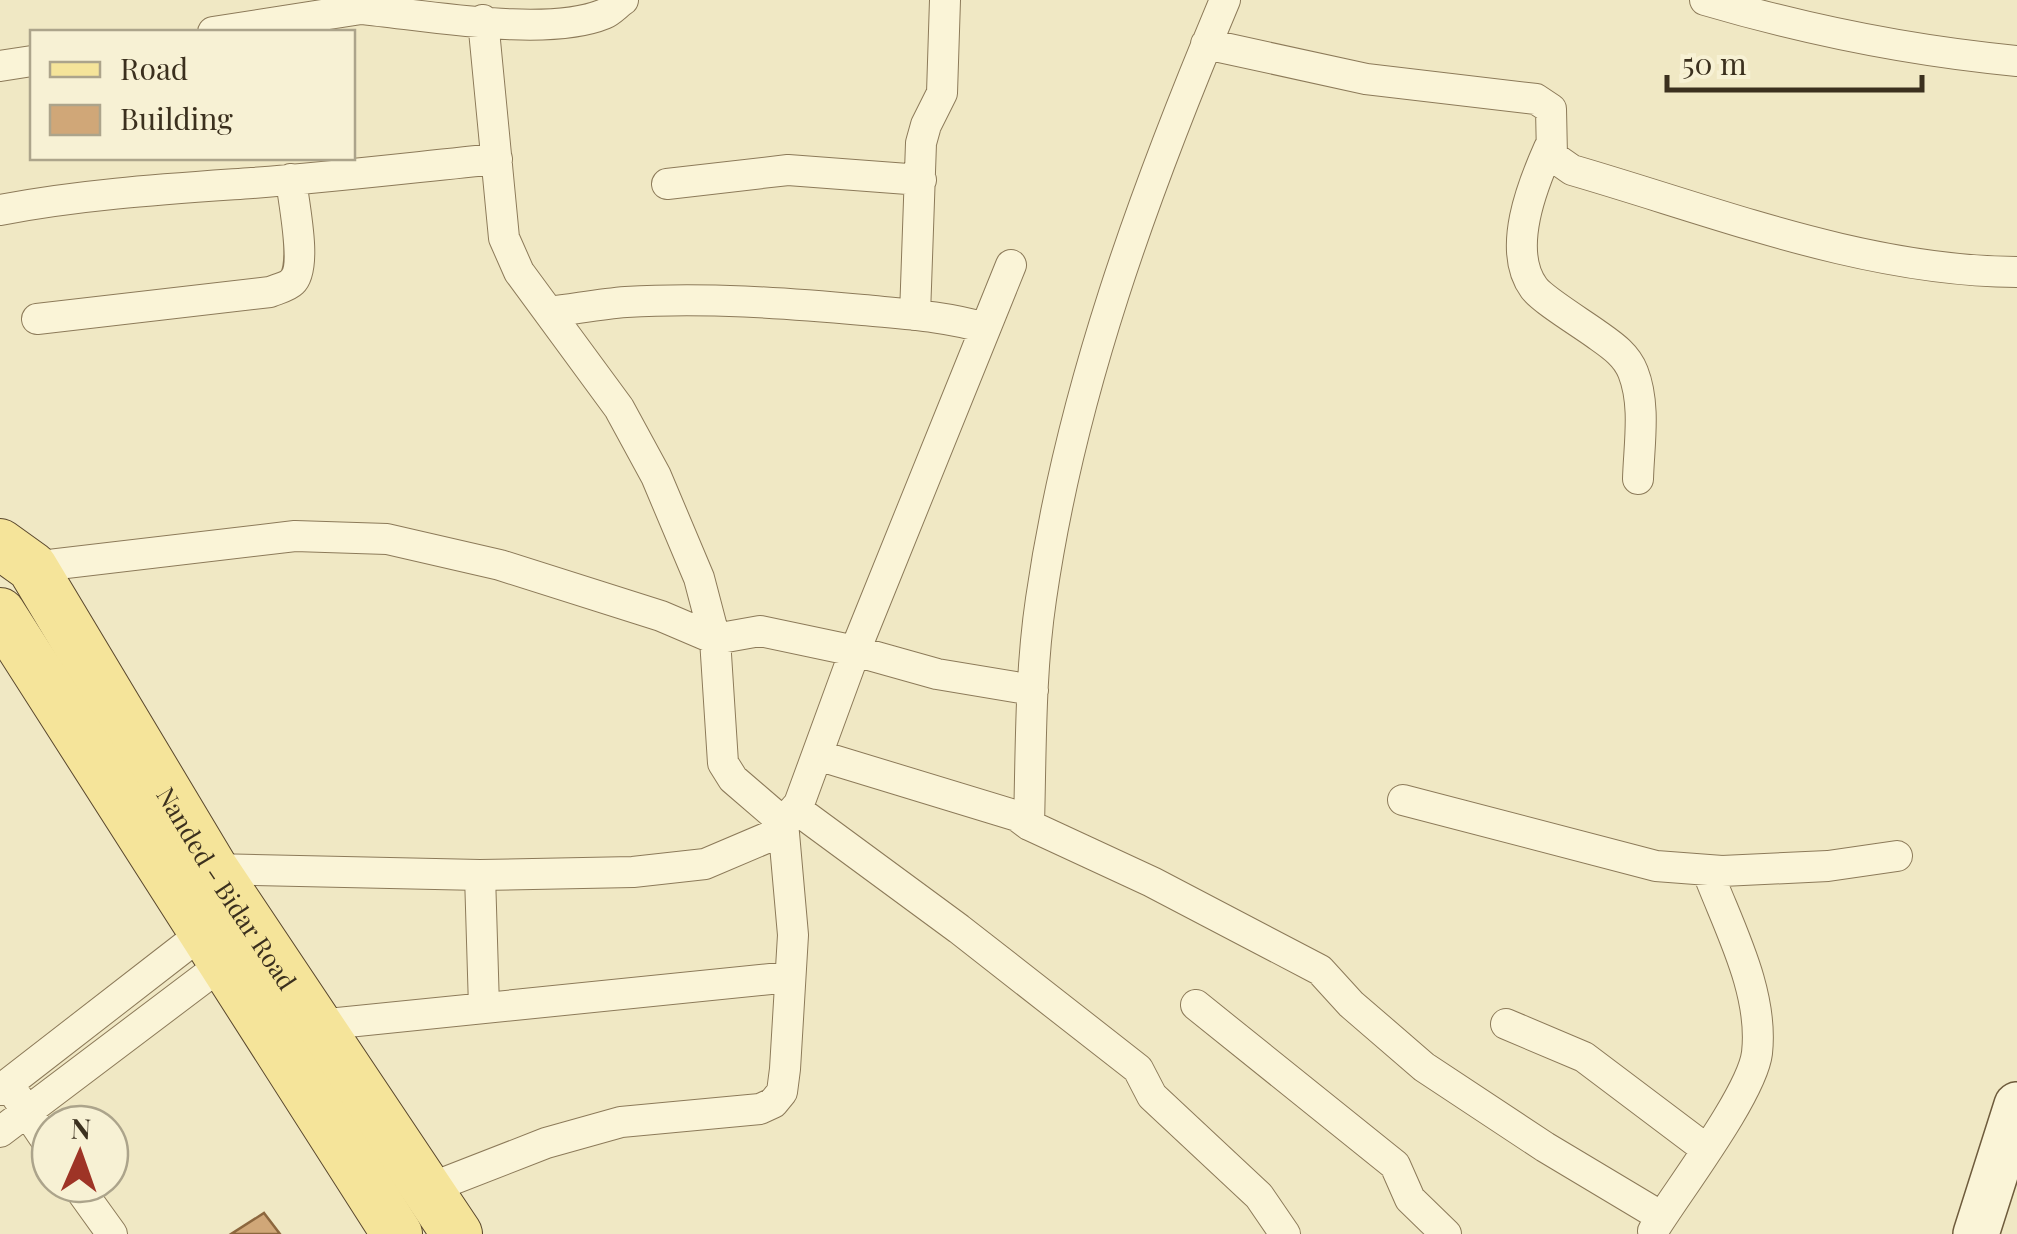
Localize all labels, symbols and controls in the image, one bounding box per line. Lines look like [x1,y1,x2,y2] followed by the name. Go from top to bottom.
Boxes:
[30,30,355,160] legend
[1667,30,1922,92] scale bar
[1682,43,1747,83] text: 50 m
[120,48,188,88] text: Road
[120,98,233,138] text: Building
[151,780,305,995] street label: Nanded - Bidar Road
[30,1104,130,1204] north arrow
[70,1109,92,1146] text: N

